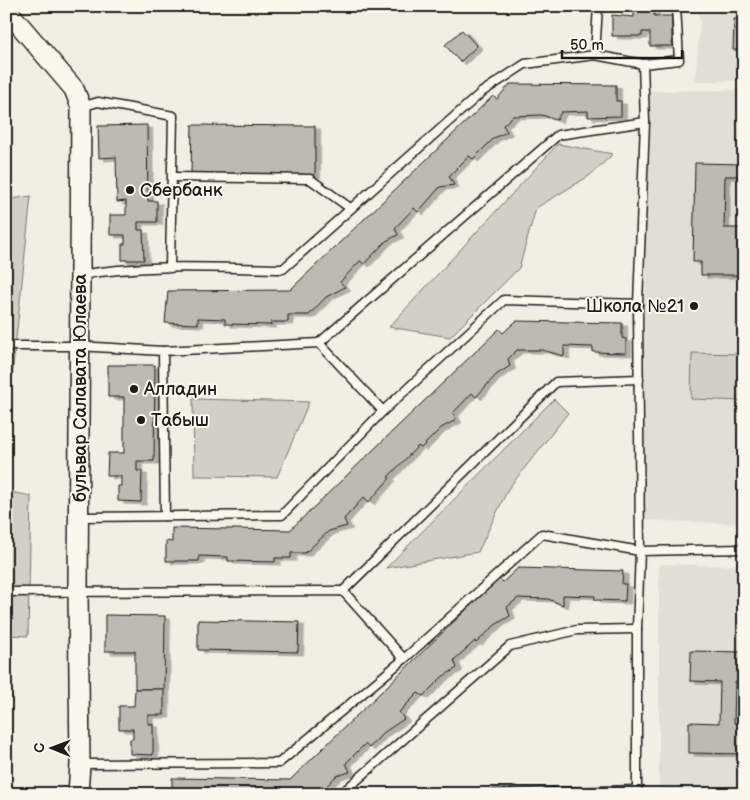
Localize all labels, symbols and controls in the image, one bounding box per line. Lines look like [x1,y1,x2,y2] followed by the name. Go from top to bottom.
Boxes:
[562,28,682,60] scale bar
[570,36,604,55] text: 50 m
[140,180,223,201] place label: Сбербанк
[124,184,136,196] marker: Сбербанк
[70,274,91,502] street label: бульвар Салавата Юлаева
[586,296,684,317] place label: Школа №21
[688,300,700,312] marker: Школа №21
[143,379,217,400] place label: Алладин
[128,383,140,395] marker: Алладин
[151,410,209,431] place label: Табыш
[135,414,147,426] marker: Табыш
[28,722,78,772] north arrow
[31,743,48,753] text: С

